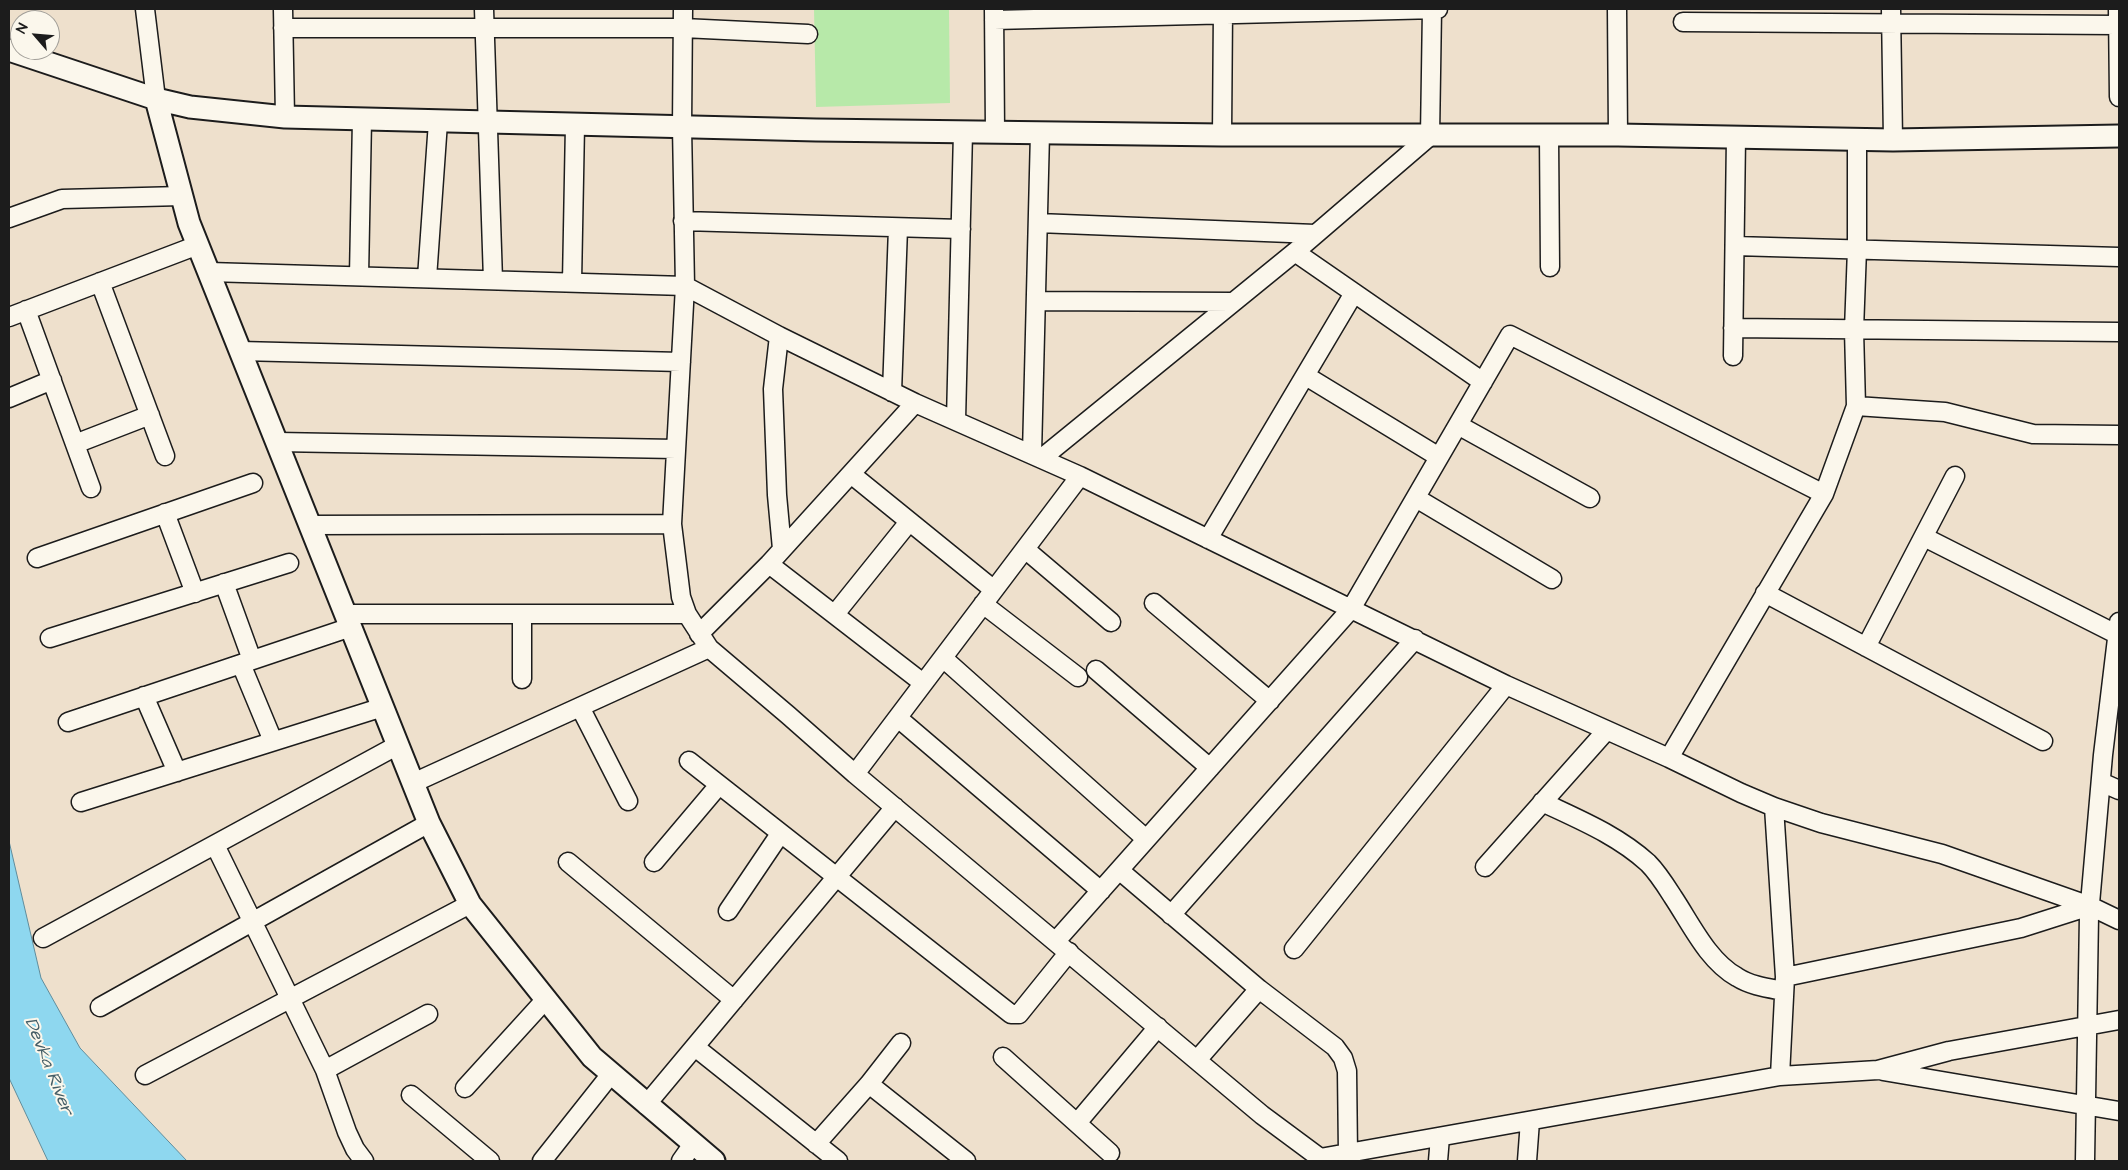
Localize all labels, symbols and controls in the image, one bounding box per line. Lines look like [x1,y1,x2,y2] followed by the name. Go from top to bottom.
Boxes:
[10,10,60,60] north arrow
[12,20,33,37] text: N
[19,1015,77,1119] water label: Devka River

